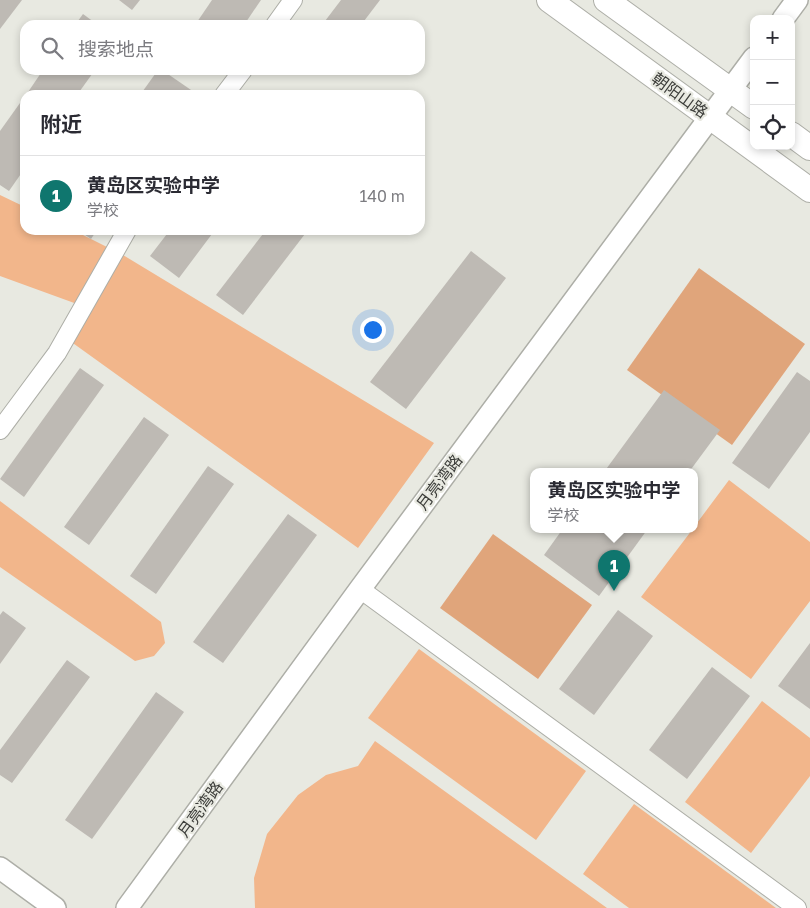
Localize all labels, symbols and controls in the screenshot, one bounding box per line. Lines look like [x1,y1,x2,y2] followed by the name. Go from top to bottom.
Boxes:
[750,15,795,150] map controls
[750,15,795,60] button: +
[20,20,425,75] search box
[38,34,66,62] icon: search
[78,37,154,60] text: 搜索地点
[750,60,795,105] button: −
[648,68,712,122] street label: 朝阳山路
[750,105,795,150] button: locate
[40,111,82,137] text: 附近
[87,173,220,196] text: 黄岛区实验中学
[52,186,60,206] text: 1
[359,186,405,206] text: 140 m
[87,200,119,220] text: 学校
[360,317,386,343] your location
[412,450,466,514] street label: 月亮湾路
[530,468,698,533] popup
[547,478,681,501] text: 黄岛区实验中学
[547,505,580,525] text: 学校
[598,550,630,591] pin: 1
[173,777,227,841] street label: 月亮湾路

